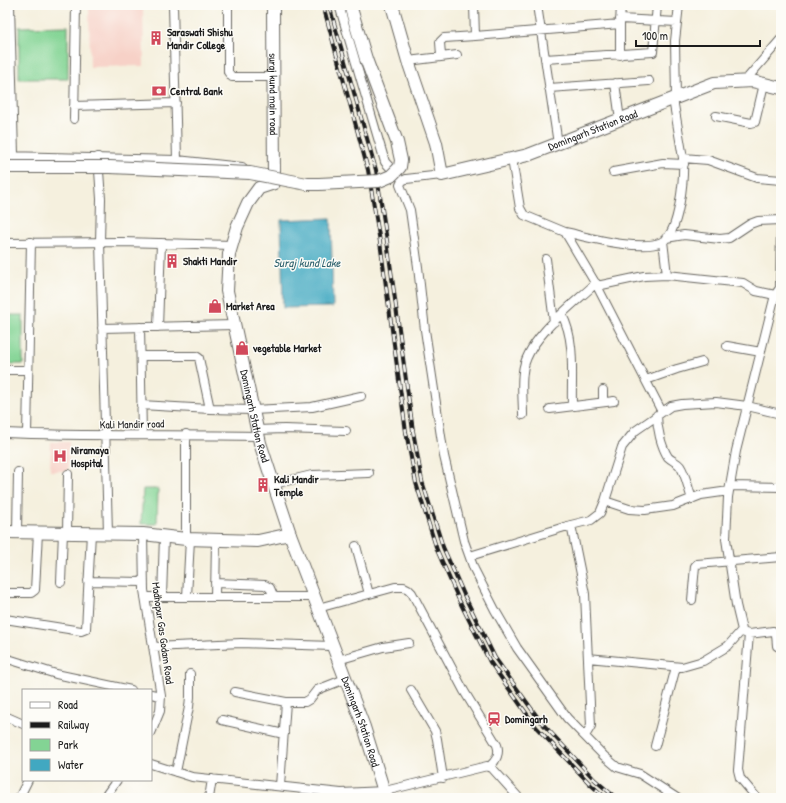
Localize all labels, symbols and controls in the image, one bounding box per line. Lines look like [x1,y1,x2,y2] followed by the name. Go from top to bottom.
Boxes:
[636,22,760,48] scale bar
[167,25,233,53] place label: Saraswati Shishu Mandir College
[642,27,668,44] text: 100 m
[148,30,164,46] building icon: Saraswati Shishu Mandir College
[266,53,281,136] street label: suraj kund main road
[151,83,167,99] bank icon: Central Bank
[170,84,223,98] place label: Central Bank
[546,106,640,154] street label: Domingarh Station Road
[164,253,180,269] building icon: Shakti Mandir
[183,254,238,268] place label: Shakti Mandir
[274,254,342,271] water label: Suraj kund Lake
[207,298,223,314] shop icon: Market Area
[226,299,275,313] place label: Market Area
[234,340,250,356] shop icon: vegetable Market
[252,341,323,356] place label: vegetable Market
[237,368,273,465] street label: Domingarh Station Road
[100,416,165,432] street label: Kali Mandir road
[71,443,109,471] place label: Niramaya Hospital
[52,448,68,464] hospital icon: Niramaya Hospital
[273,472,320,500] place label: Kali Mandir Temple
[255,477,271,493] building icon: Kali Mandir Temple
[149,581,177,686] street label: Madhopur Gas Godam Road
[338,675,383,769] street label: Domingarh Station Road
[22,689,152,781] legend
[58,696,78,713] text: Road
[486,711,502,727] station icon: Domingarh
[505,712,548,727] place label: Domingarh
[58,716,89,733] text: Railway
[58,736,78,753] text: Park
[58,756,84,773] text: Water

